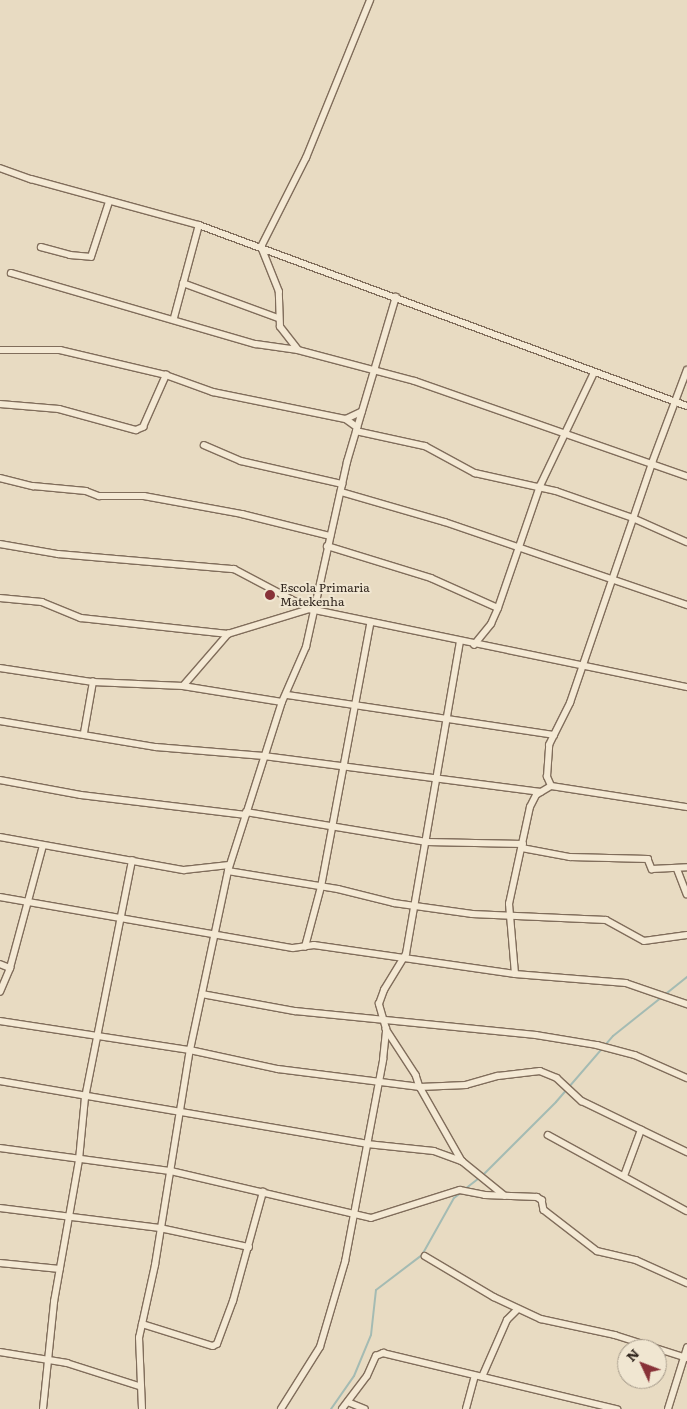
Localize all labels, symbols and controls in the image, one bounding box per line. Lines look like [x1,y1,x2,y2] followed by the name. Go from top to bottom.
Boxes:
[280,581,370,609] place label: Escola Primaria Matekenha
[264,589,276,601] marker: Escola Primaria Matekenha
[617,1339,667,1389] north arrow
[620,1343,643,1366] text: N

